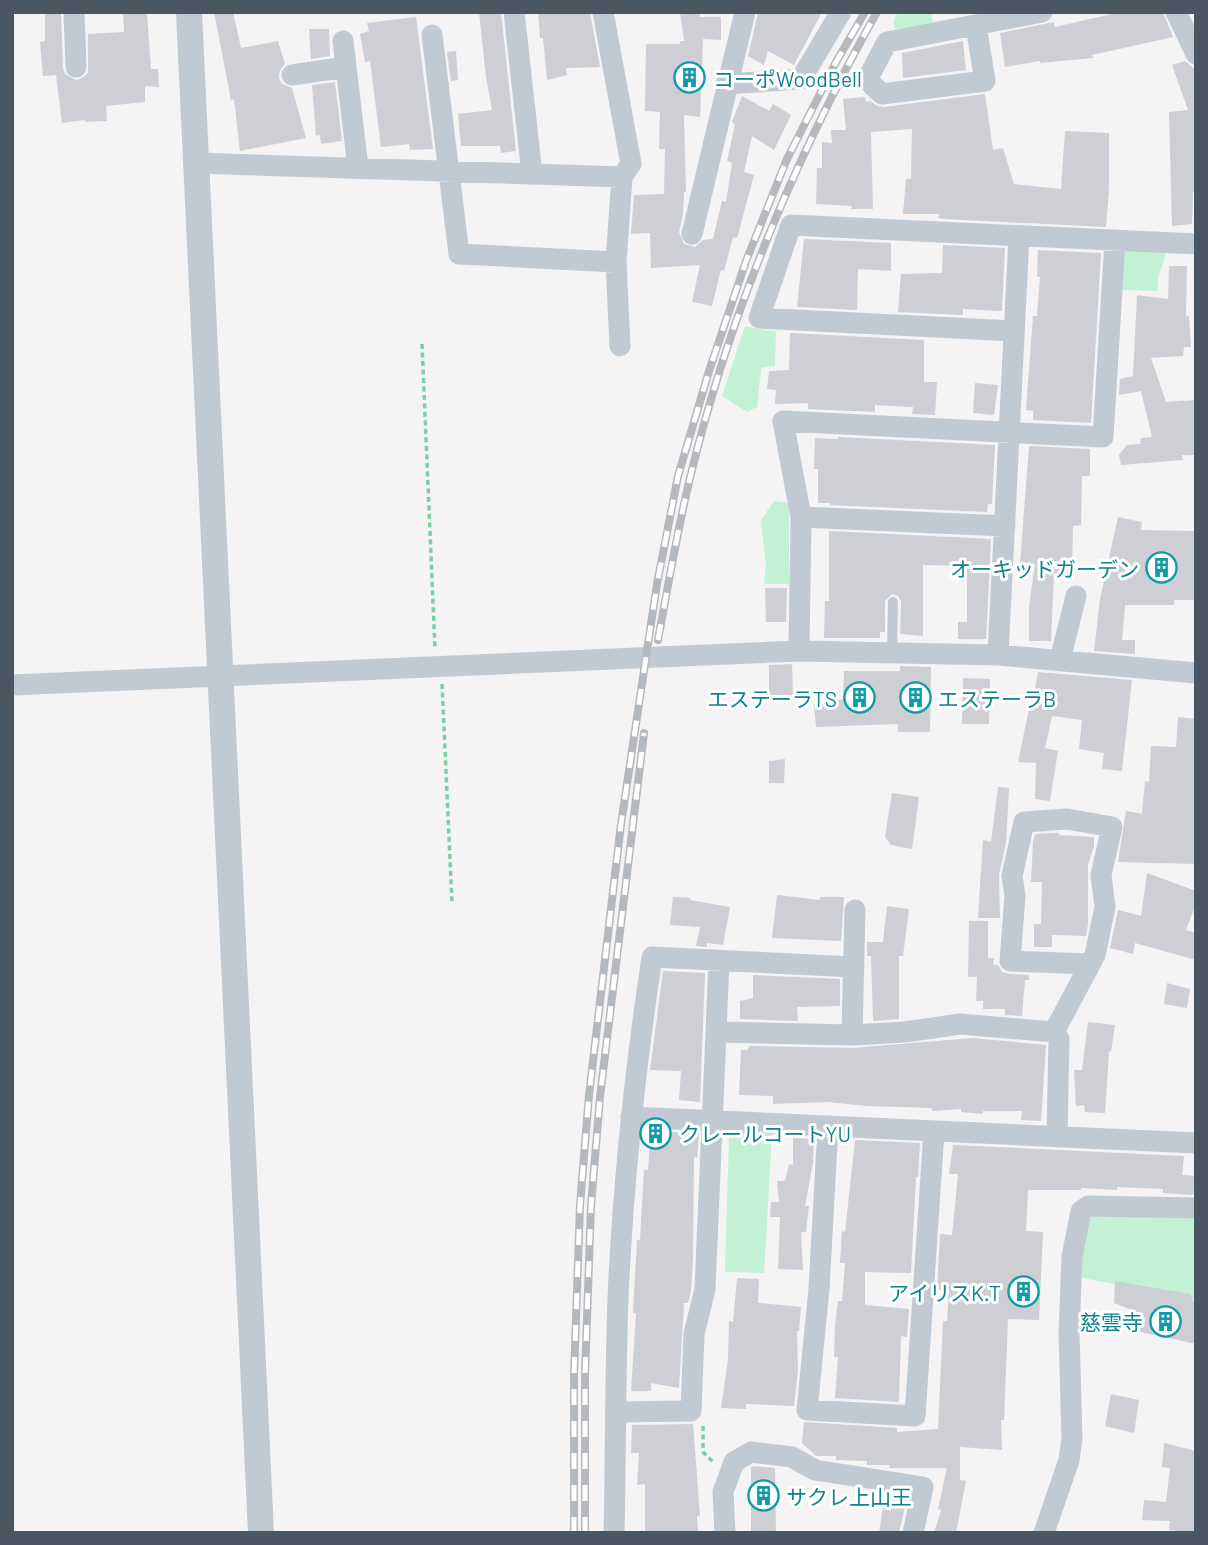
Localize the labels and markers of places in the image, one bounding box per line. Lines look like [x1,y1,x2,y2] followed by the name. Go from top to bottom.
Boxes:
[673,61,707,95] building icon: コーポWoodBell
[713,66,862,91] place label: コーポWoodBell
[1145,551,1179,585] building icon: オーキッドガーデン
[950,556,1139,581] place label: オーキッドガーデン
[843,681,877,715] building icon: エステーラTS
[898,681,932,715] building icon: エステーラB
[708,686,837,711] place label: エステーラTS
[938,686,1056,711] place label: エステーラB
[639,1116,673,1150] building icon: クレールコートYU
[679,1121,851,1146] place label: クレールコートYU
[1007,1275,1041,1309] building icon: アイリスK.T
[888,1280,1001,1305] place label: アイリスK.T
[1149,1304,1183,1338] building icon: 慈雲寺
[1080,1309,1143,1334] place label: 慈雲寺
[746,1479,780,1513] building icon: サクレ上山王
[786,1484,912,1509] place label: サクレ上山王

